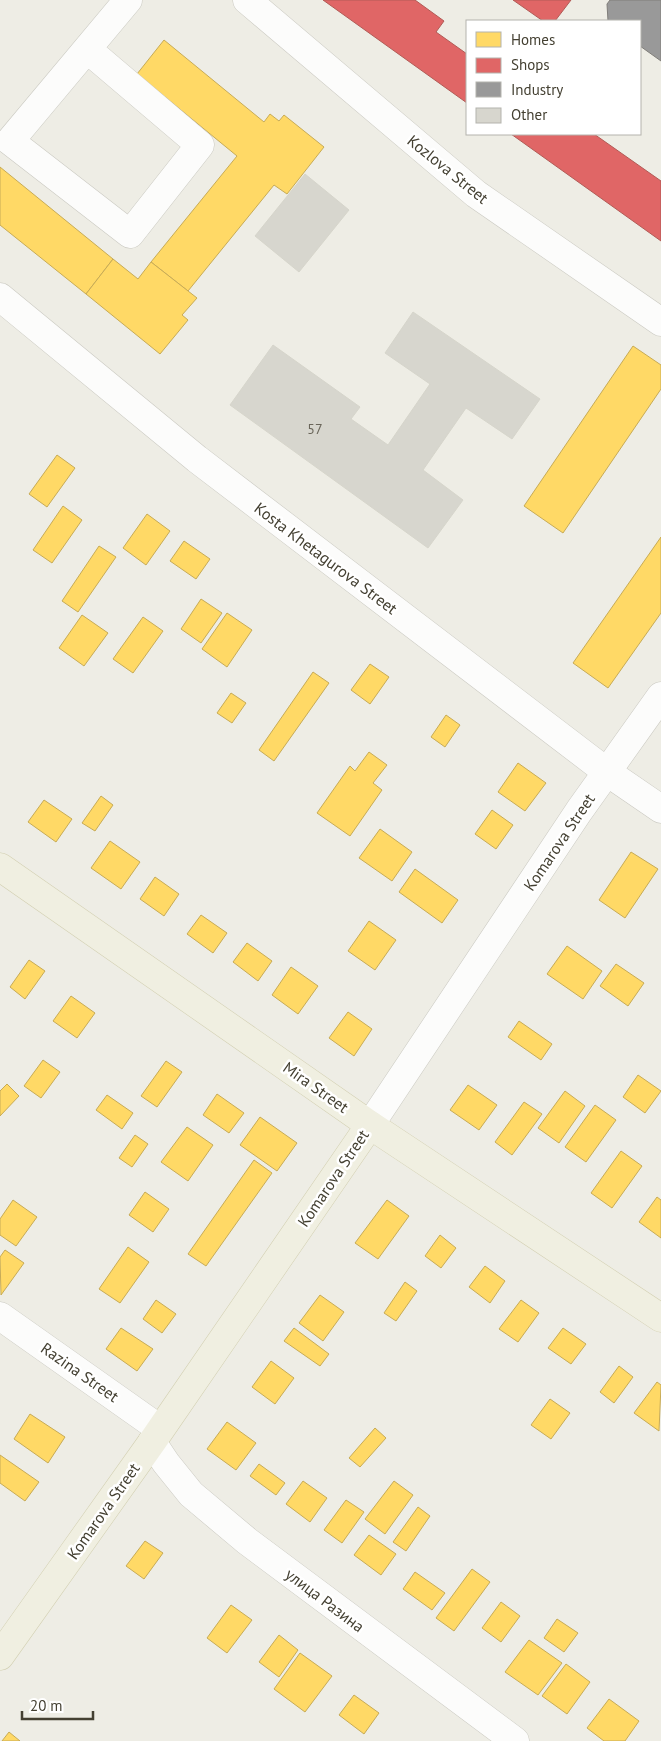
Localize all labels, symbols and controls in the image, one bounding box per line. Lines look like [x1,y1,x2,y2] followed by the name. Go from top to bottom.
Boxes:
[466,20,641,135] legend
[511,30,555,49] text: Homes
[511,55,550,74] text: Shops
[511,80,563,99] text: Industry
[511,105,547,124] text: Other
[404,130,493,208] street label: Kozlova Street
[307,420,323,438] house number: 57
[251,498,402,619] street label: Kosta Khetagurova Street
[519,789,599,894] street label: Komarova Street
[279,1057,353,1117] street label: Mira Street
[293,1125,373,1230] street label: Komarova Street
[37,1338,123,1406] street label: Razina Street
[62,1458,144,1563] street label: Komarova Street
[282,1564,368,1636] street label: улица Разина
[22,1688,94,1720] scale bar
[30,1696,63,1715] text: 20 m

